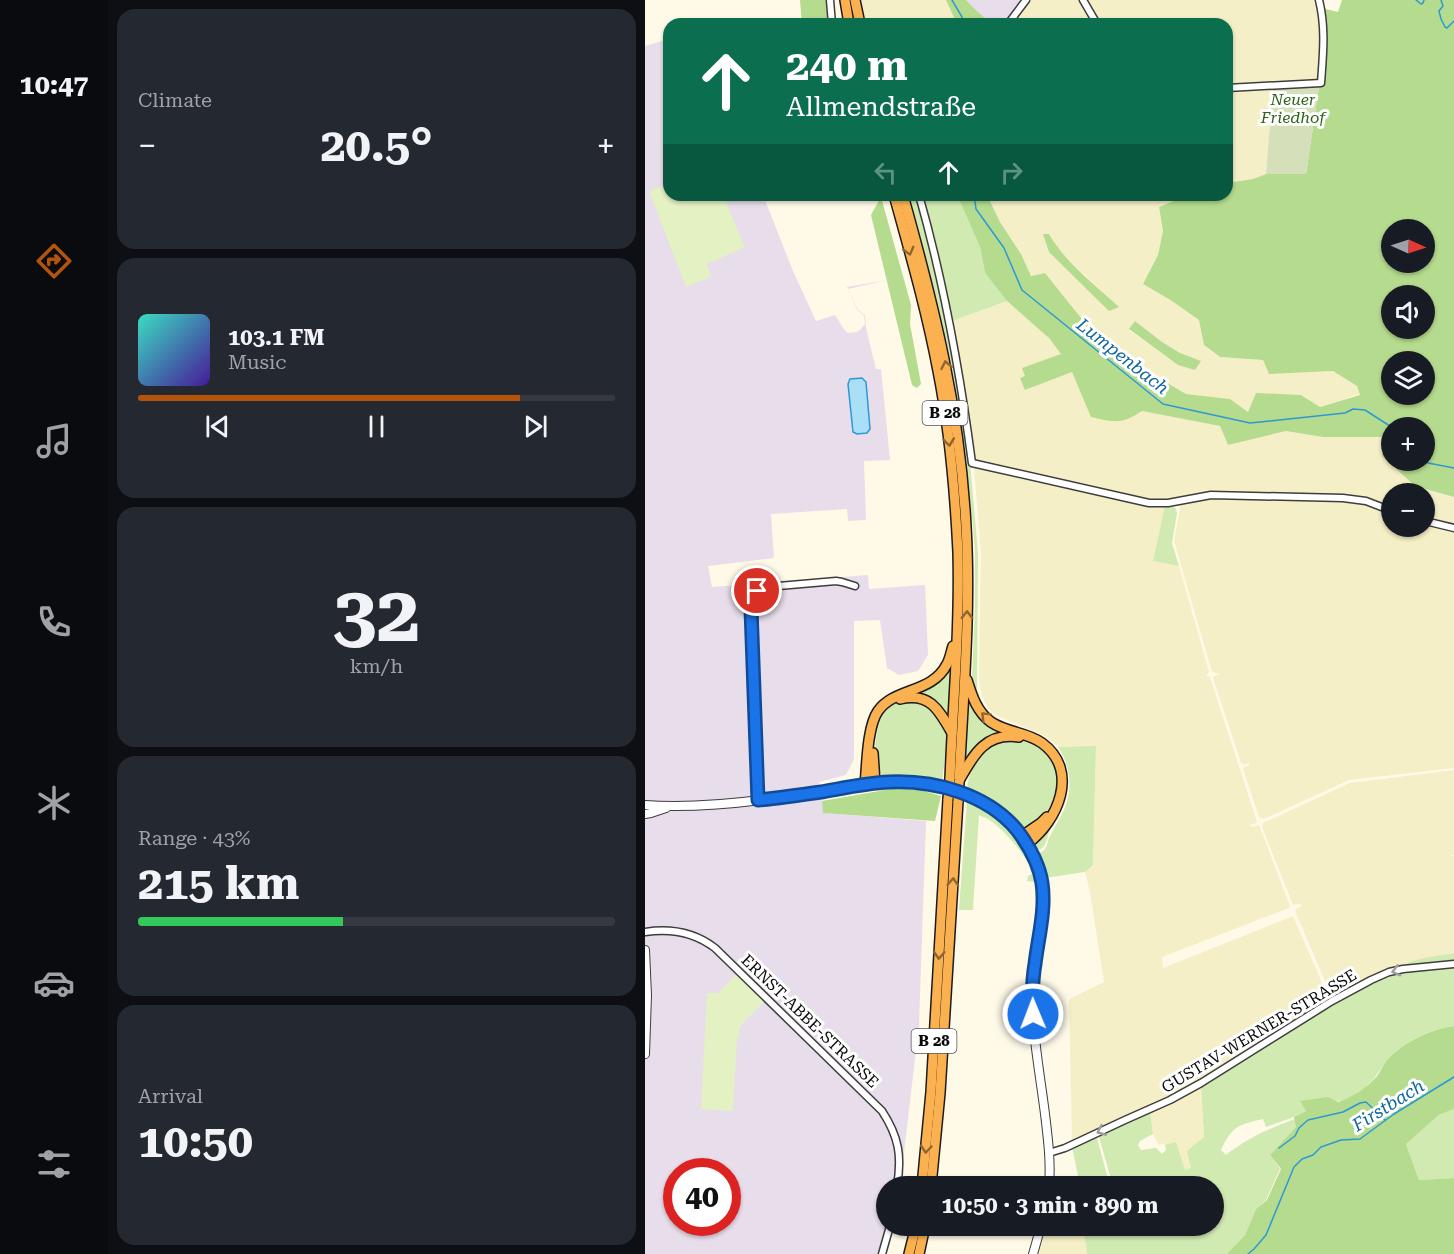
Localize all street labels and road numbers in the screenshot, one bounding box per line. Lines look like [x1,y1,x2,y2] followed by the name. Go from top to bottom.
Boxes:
[923,401,967,425] road number: B 28
[737,951,883,1091] street label: ERNST-ABBE-STRASSE
[1158,965,1360,1097] street label: GUSTAV-WERNER-STRASSE
[911,1029,957,1053] road number: B 28

